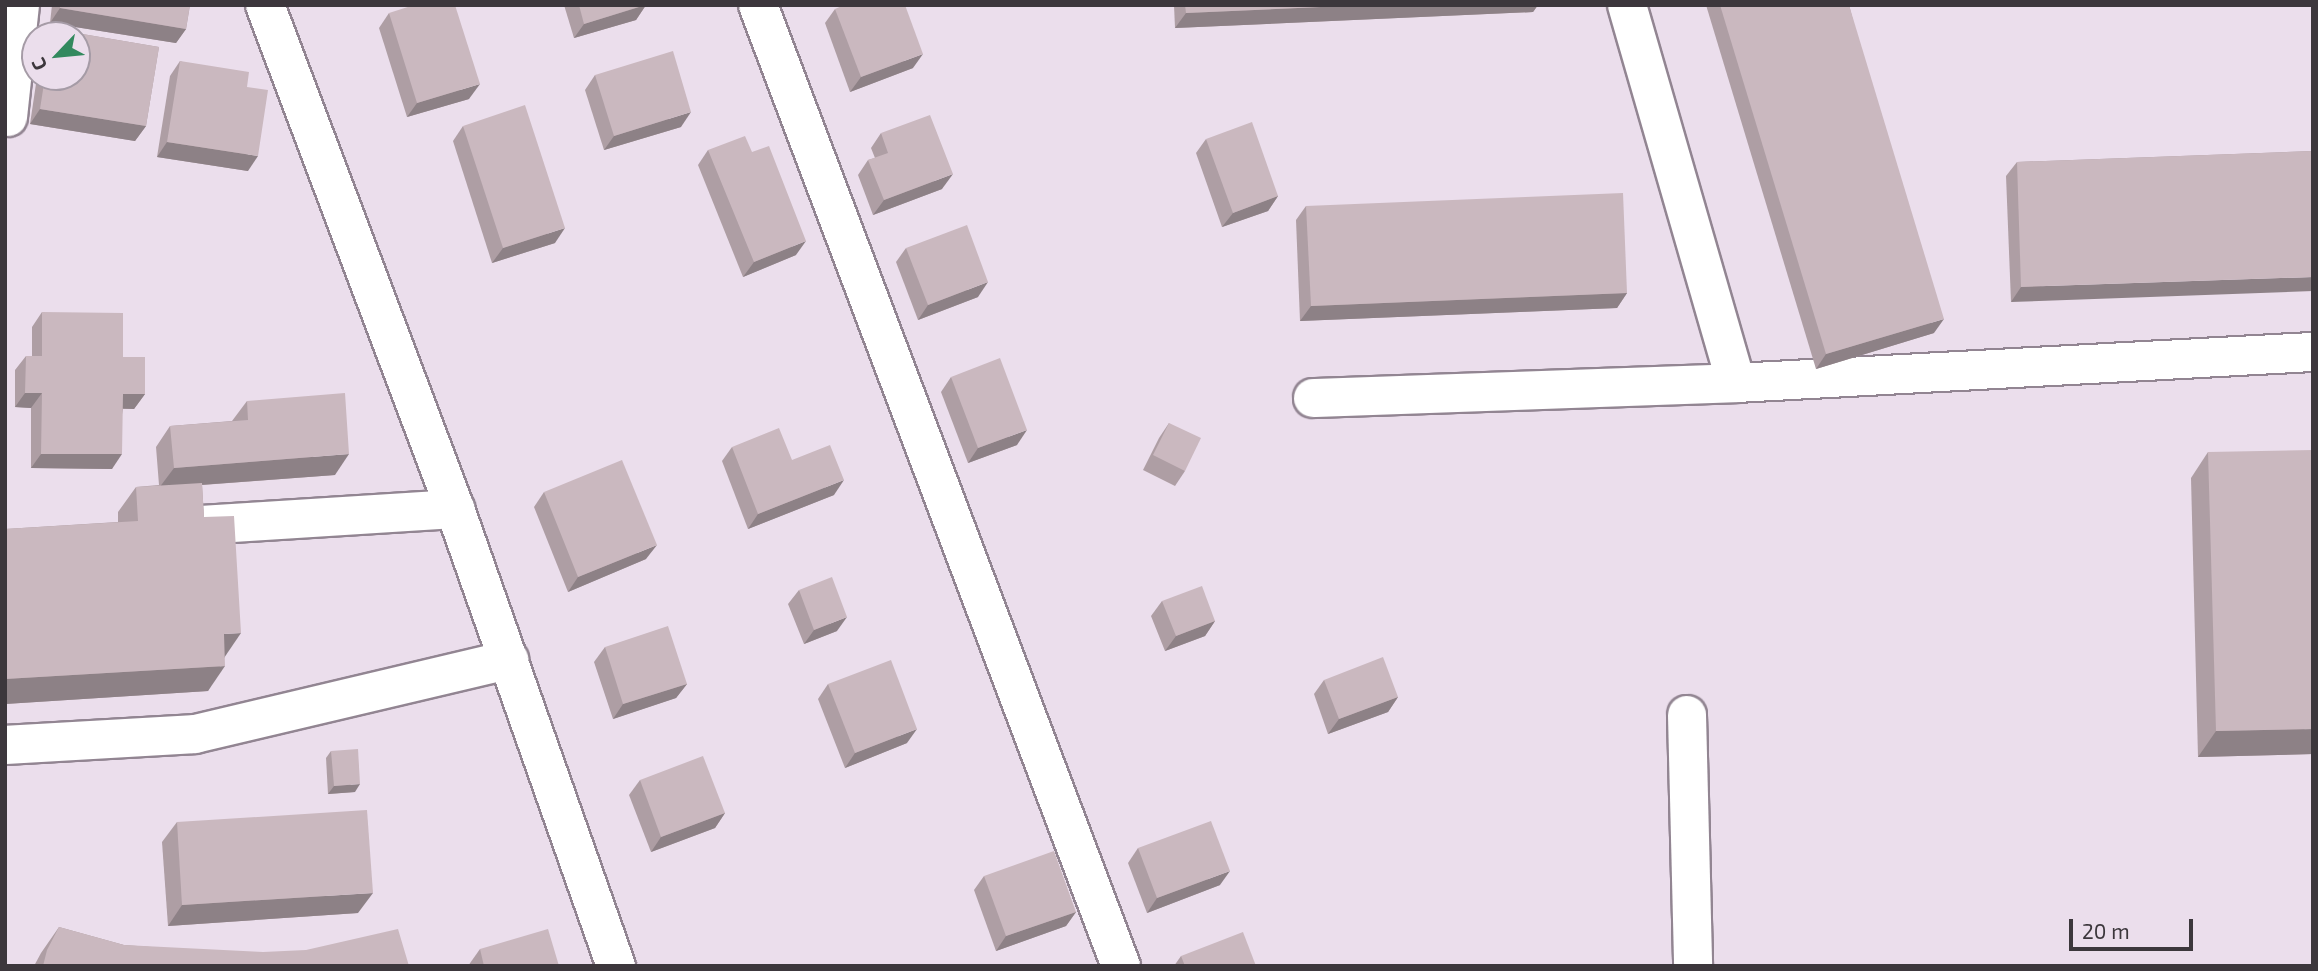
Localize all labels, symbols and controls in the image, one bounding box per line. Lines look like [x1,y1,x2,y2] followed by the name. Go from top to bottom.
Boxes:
[21,21,91,91] north arrow
[26,54,51,75] text: С
[2073,904,2197,948] scale bar
[2082,918,2130,943] text: 20 m

